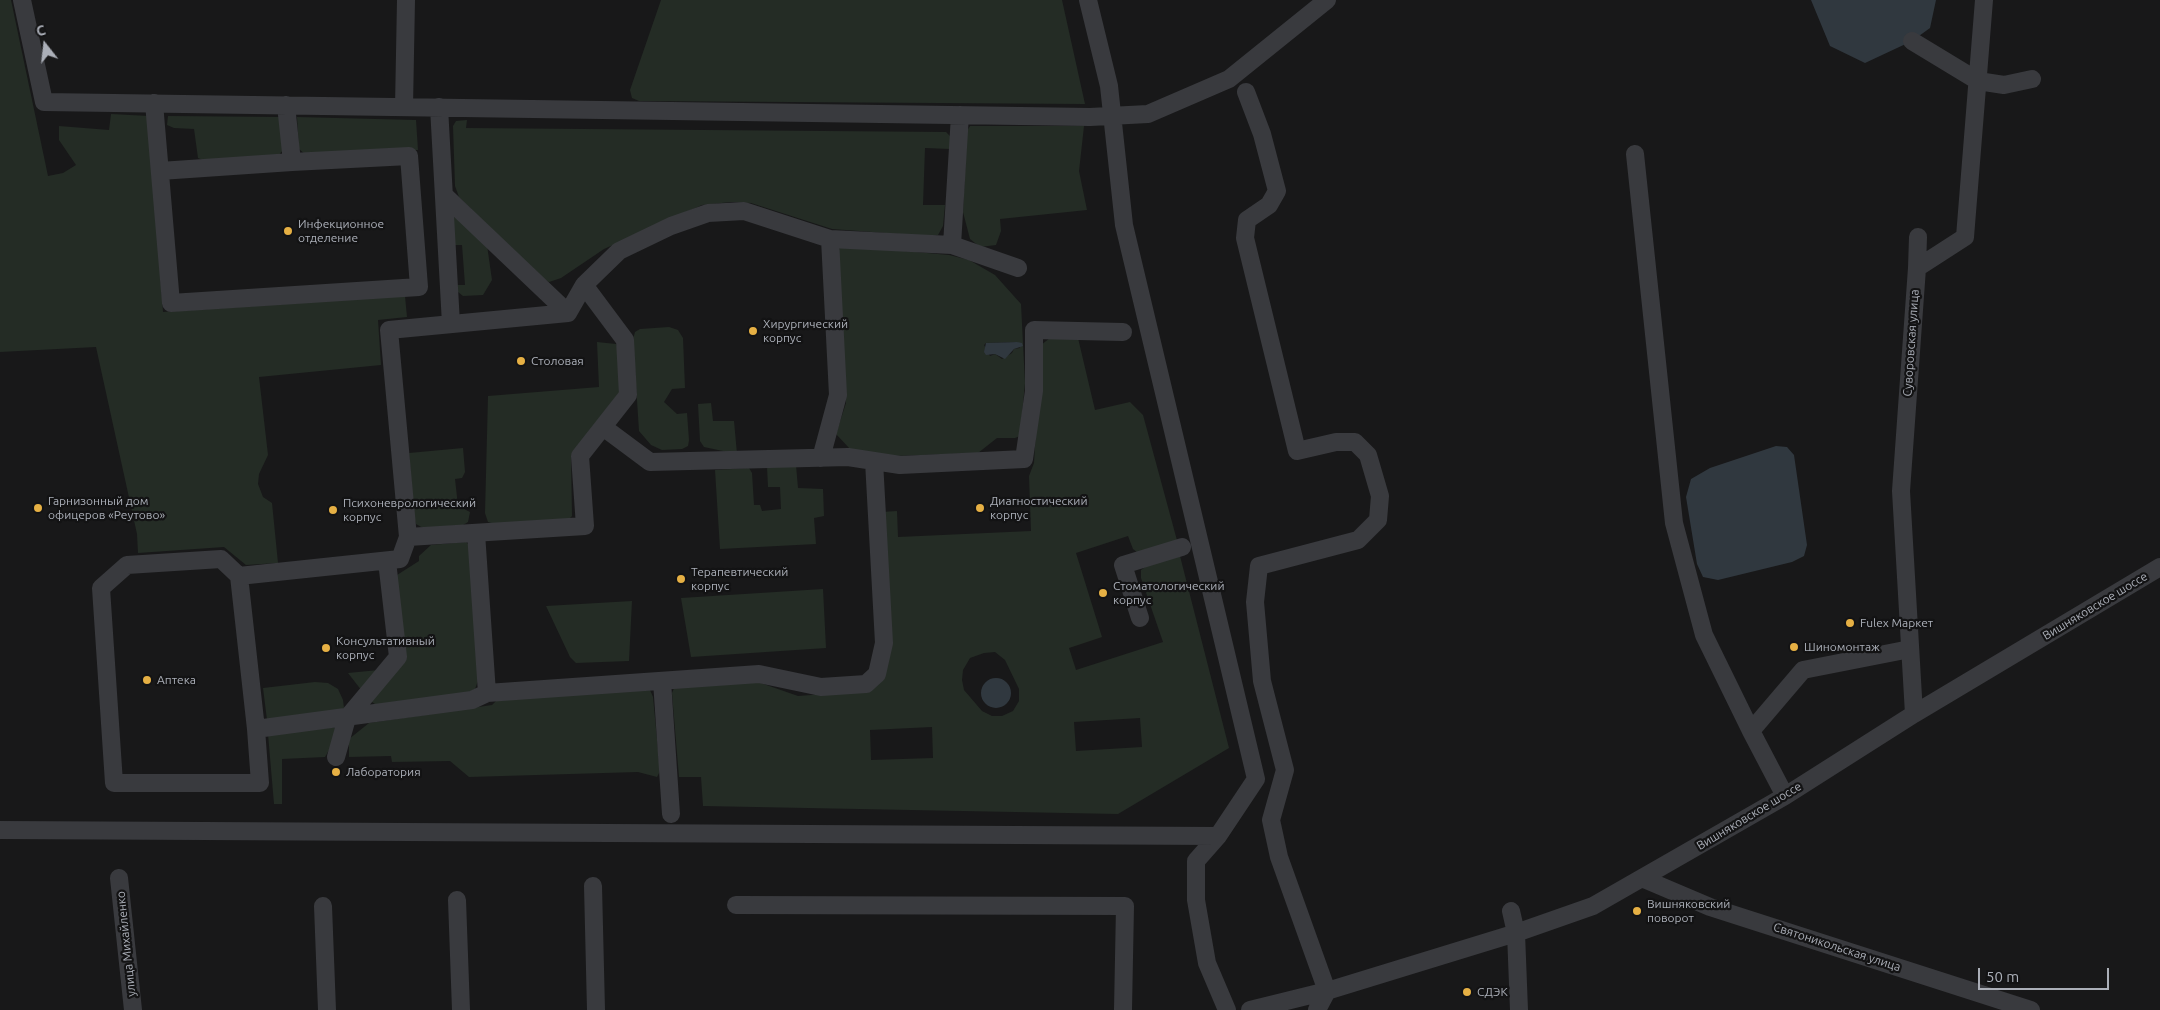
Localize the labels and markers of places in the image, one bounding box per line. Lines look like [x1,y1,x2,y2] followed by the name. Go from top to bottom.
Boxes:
[298,217,384,245] place label: Инфекционное отделение
[282,225,294,237] marker: Инфекционное отделение
[763,317,848,345] place label: Хирургический корпус
[747,325,759,337] marker: Хирургический корпус
[531,354,584,368] place label: Столовая
[515,355,527,367] marker: Столовая
[48,494,165,522] place label: Гарнизонный дом офицеров «Реутово»
[990,494,1088,522] place label: Диагностический корпус
[343,496,476,524] place label: Психоневрологический корпус
[32,502,44,514] marker: Гарнизонный дом офицеров «Реутово»
[974,502,986,514] marker: Диагностический корпус
[327,504,339,516] marker: Психоневрологический корпус
[691,565,788,593] place label: Терапевтический корпус
[675,573,687,585] marker: Терапевтический корпус
[1113,579,1225,607] place label: Стоматологический корпус
[1097,587,1109,599] marker: Стоматологический корпус
[1860,616,1933,630] place label: Fulex Маркет
[1844,617,1856,629] marker: Fulex Маркет
[336,634,435,662] place label: Консультативный корпус
[1804,640,1880,654] place label: Шиномонтаж
[1788,641,1800,653] marker: Шиномонтаж
[320,642,332,654] marker: Консультативный корпус
[157,673,196,687] place label: Аптека
[141,674,153,686] marker: Аптека
[346,765,421,779] place label: Лаборатория
[330,766,342,778] marker: Лаборатория
[1647,897,1730,925] place label: Вишняковский поворот
[1631,905,1643,917] marker: Вишняковский поворот
[1477,985,1508,999] place label: СДЭК
[1461,986,1473,998] marker: СДЭК

